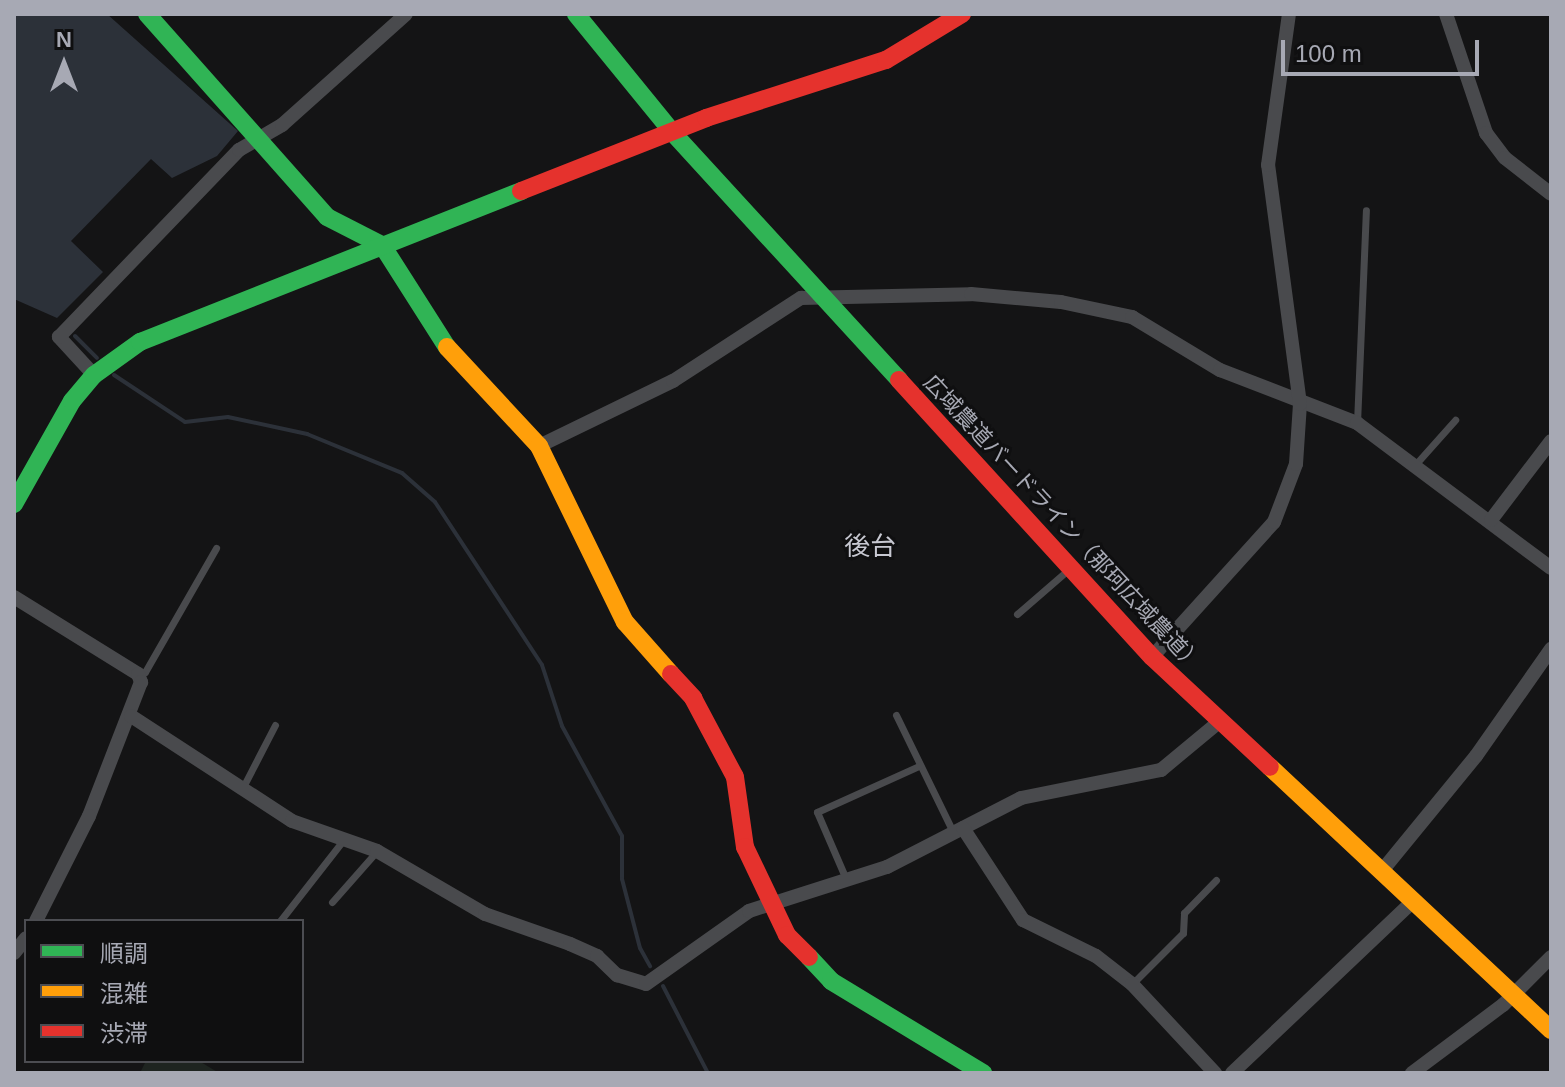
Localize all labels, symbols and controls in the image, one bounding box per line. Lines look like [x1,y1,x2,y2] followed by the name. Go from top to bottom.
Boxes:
[24,24,104,104] north arrow
[1285,24,1483,74] scale bar
[56,27,72,52] text: N
[1295,40,1362,67] text: 100 m
[918,369,1208,677] street label: 広域農道バードライン（那珂広域農道）
[844,531,896,563] district label: 後台
[24,919,304,1063] legend
[100,940,148,967] text: 順調
[100,980,148,1007] text: 混雑
[100,1020,148,1047] text: 渋滞

